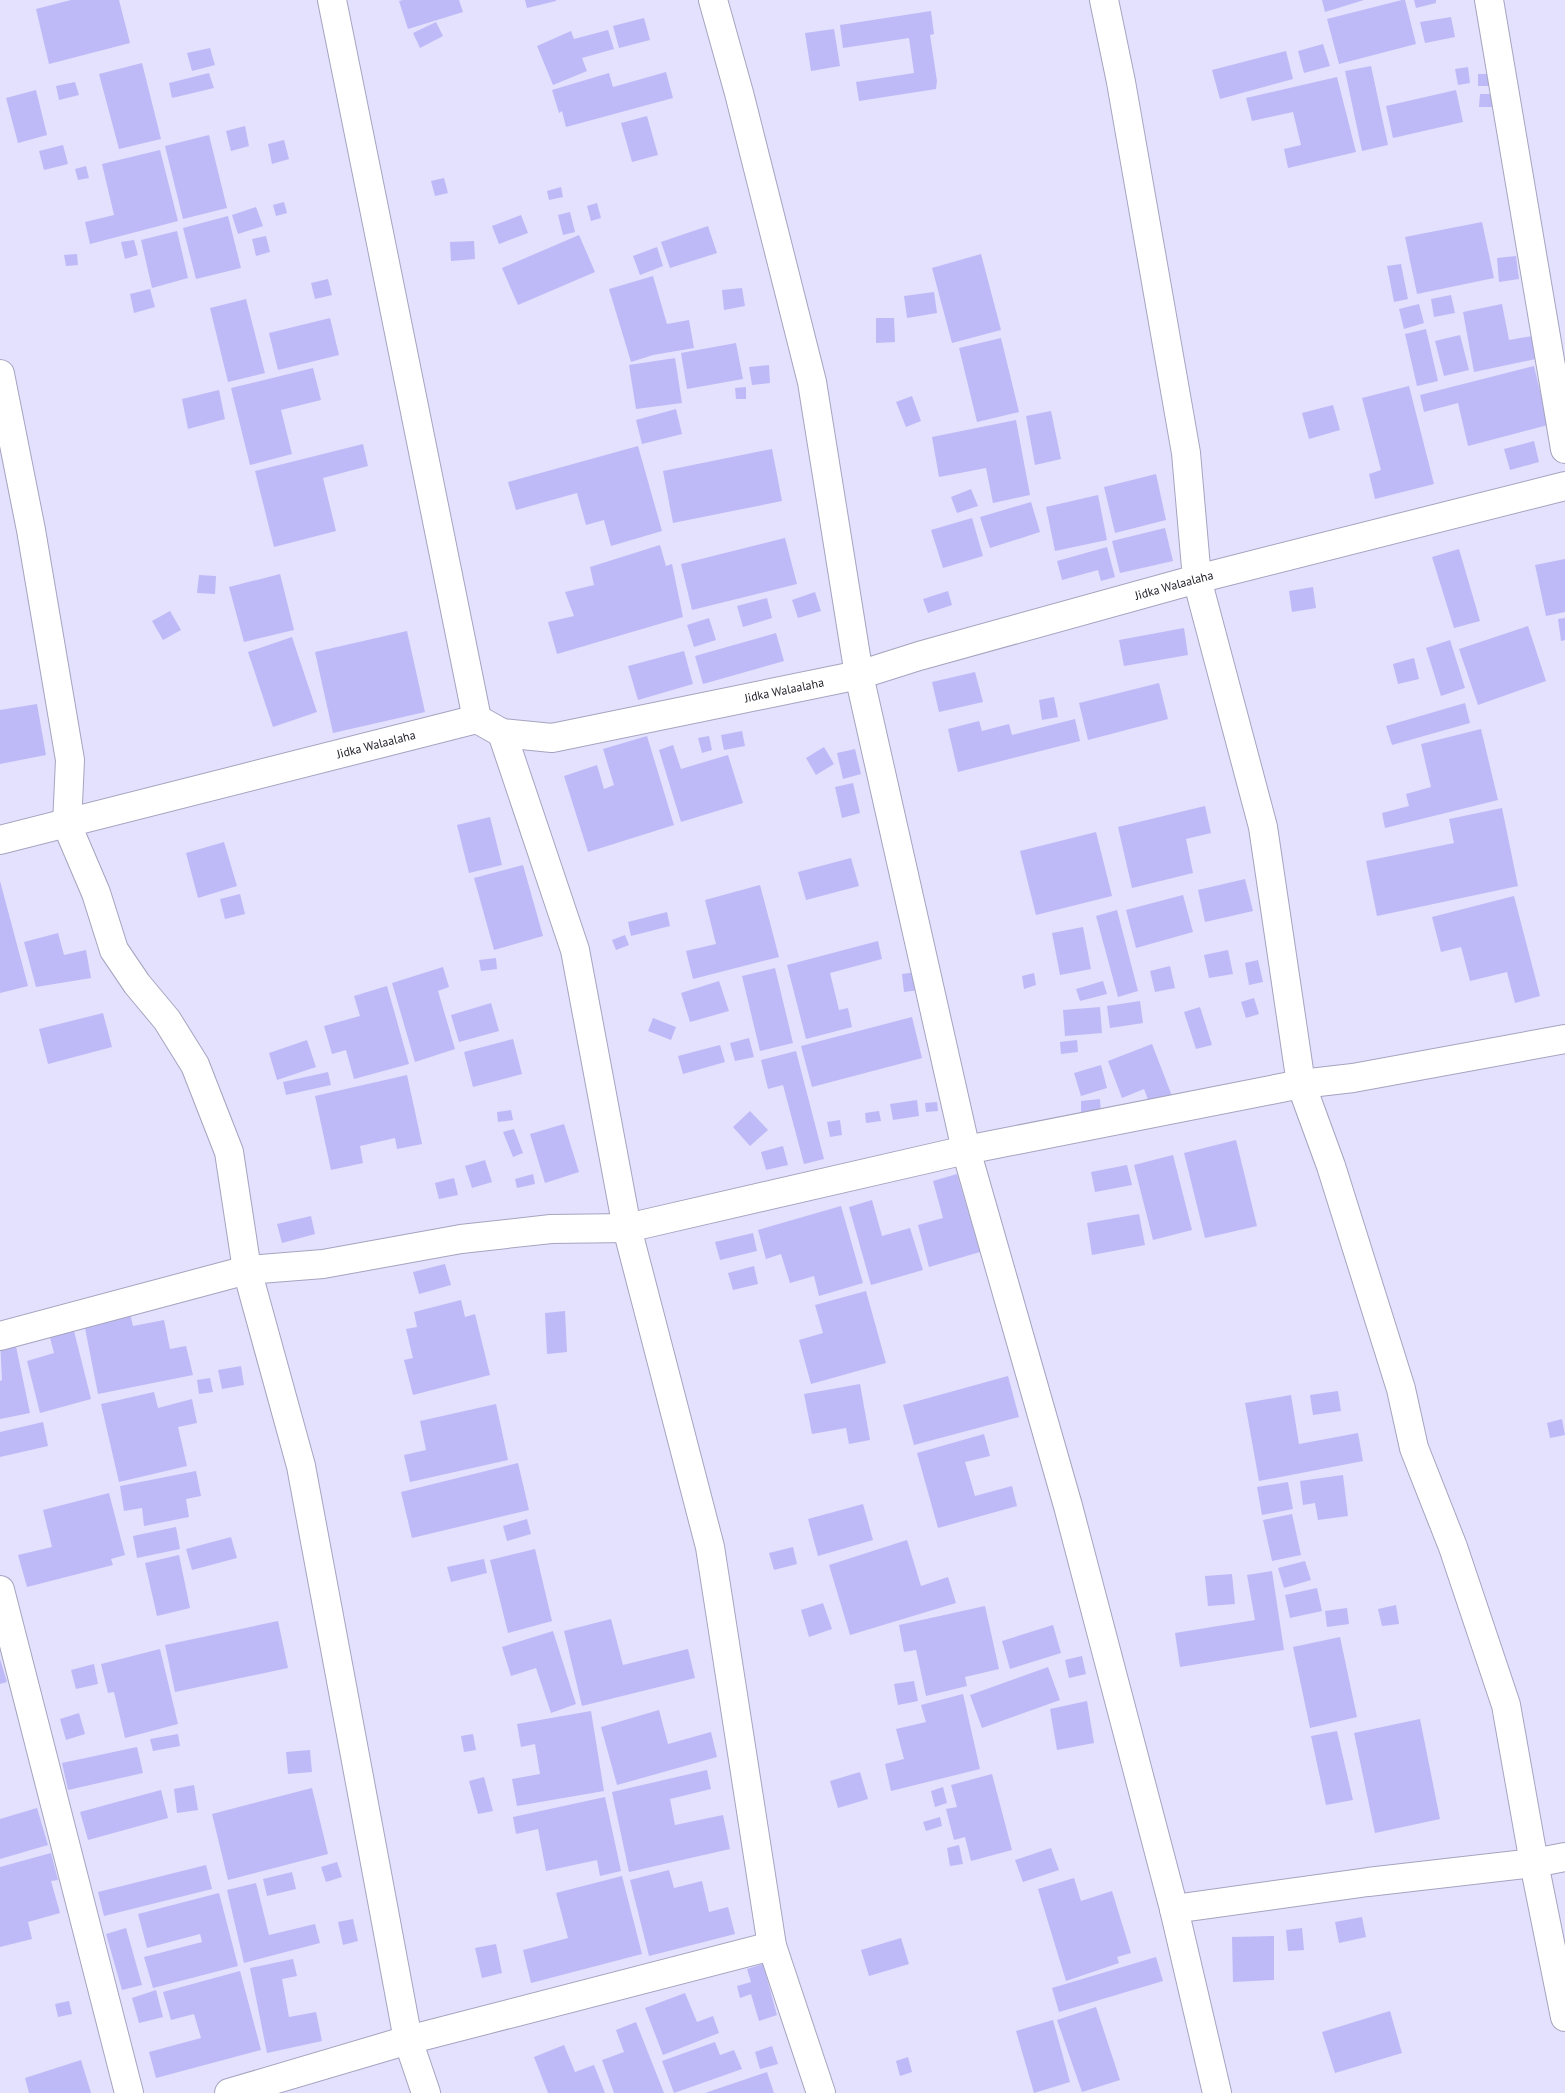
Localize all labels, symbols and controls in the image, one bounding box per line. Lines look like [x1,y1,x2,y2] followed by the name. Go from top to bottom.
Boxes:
[1132,567,1215,603] street label: Jidka Walaalaha
[742,674,825,706] street label: Jidka Walaalaha
[334,727,417,762] street label: Jidka Walaalaha

